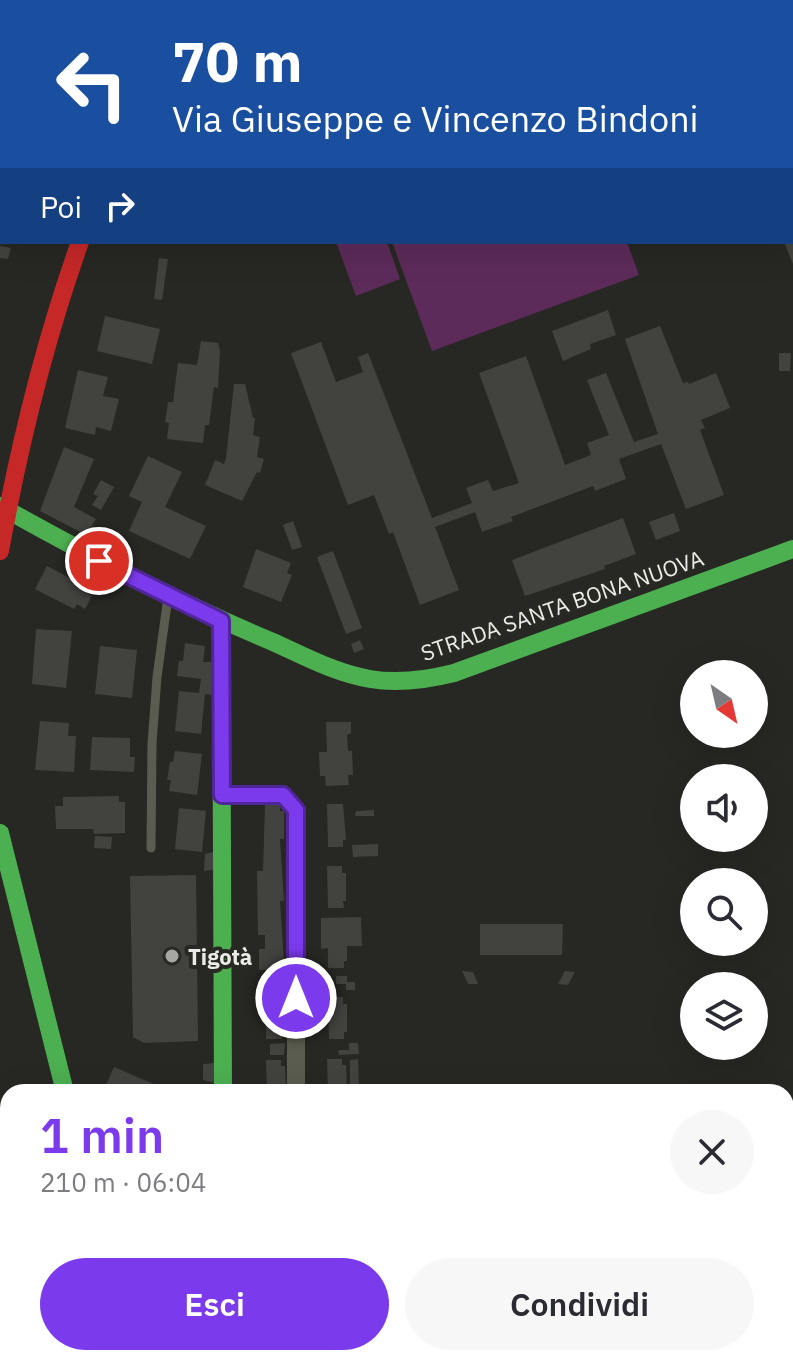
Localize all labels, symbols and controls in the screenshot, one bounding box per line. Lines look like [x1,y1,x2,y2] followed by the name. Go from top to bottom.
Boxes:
[172,25,302,97] text: 70 m
[40,32,144,136] icon: left
[172,95,699,142] text: Via Giuseppe e Vincenzo Bindoni
[98,184,142,228] icon: right
[40,187,82,226] text: Poi
[65,527,133,595] pin
[77,539,121,583] icon: arrive
[417,543,707,667] street label: STRADA SANTA BONA NUOVA
[680,660,768,748] north arrow
[680,660,768,1060] map controls
[680,764,768,852] button: sound
[680,868,768,956] button: search
[188,942,252,971] place label: Tigotà
[163,947,181,965] marker: Tigotà
[254,956,338,1040] position arrow
[680,972,768,1060] button: layers
[40,1104,164,1166] text: 1 min
[670,1110,754,1194] button: close
[40,1165,206,1199] text: 210 m · 06:04
[40,1258,389,1350] button: Esci
[405,1258,754,1350] button: Condividi

